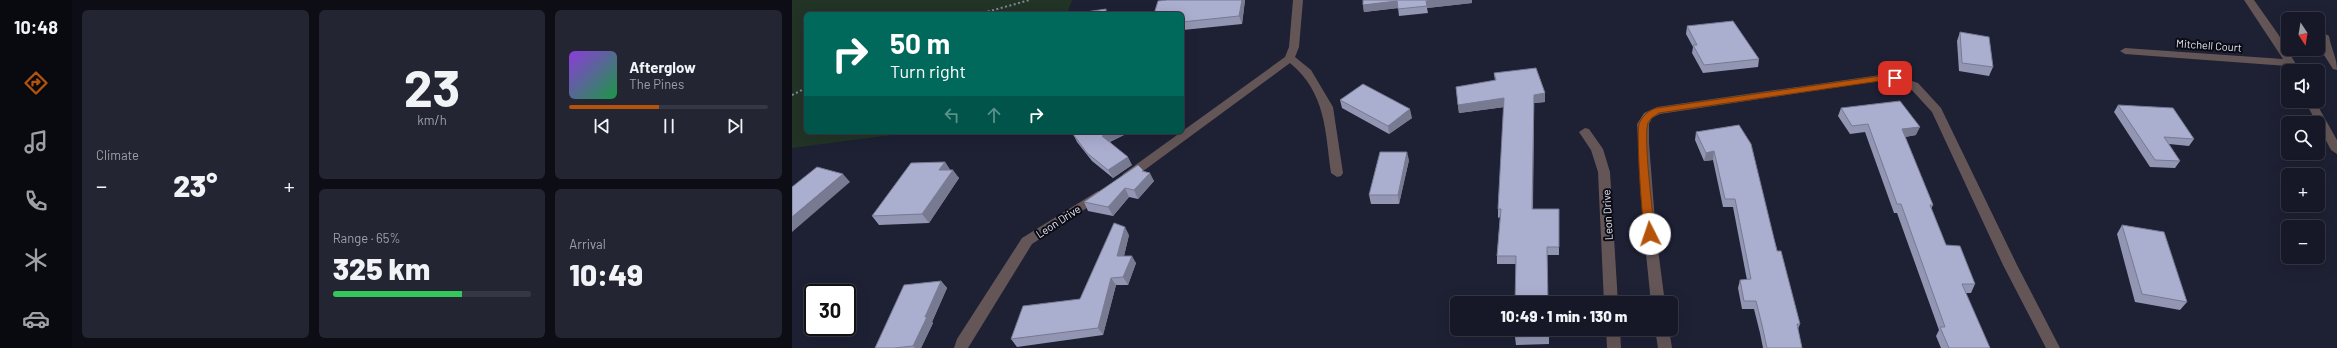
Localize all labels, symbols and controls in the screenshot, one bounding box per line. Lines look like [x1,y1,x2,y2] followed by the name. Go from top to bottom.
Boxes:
[2281,12,2325,56] north arrow
[2281,12,2325,264] map controls
[14,16,58,38] text: 10:48
[890,26,950,60] text: 50 m
[824,28,876,80] icon: right
[2176,36,2242,54] street label: Mitchell Court
[404,55,460,117] text: 23
[629,58,696,76] text: Afterglow
[890,60,966,82] text: Turn right
[1878,61,1912,95] pin
[2281,64,2325,108] button: sound
[1884,67,1906,89] icon: arrive
[22,69,50,97] icon: directions
[629,76,684,92] text: The Pines
[941,104,963,126] icon: left
[983,104,1005,126] icon: ahead
[1025,104,1047,126] icon: right
[417,112,447,128] text: km/h
[591,115,613,137] icon: previous
[658,115,680,137] icon: pause
[724,115,746,137] icon: next
[2281,116,2325,160] button: search
[22,128,50,156] icon: music
[96,147,139,163] text: Climate
[173,167,217,203] text: 23°
[2281,168,2325,212] button: +
[96,172,107,198] text: −
[284,172,295,198] text: +
[22,187,50,215] icon: phone
[1599,189,1615,241] street label: Leon Drive
[1033,202,1083,240] street label: Leon Drive
[1629,213,1671,255] position arrow
[2281,220,2325,264] button: −
[333,230,400,246] text: Range · 65%
[569,236,606,252] text: Arrival
[22,246,50,274] icon: climate
[333,250,430,286] text: 325 km
[569,256,643,292] text: 10:49
[804,284,856,336] speed limit sign: 30
[22,305,50,333] icon: car
[1501,307,1627,325] text: 10:49 · 1 min · 130 m

